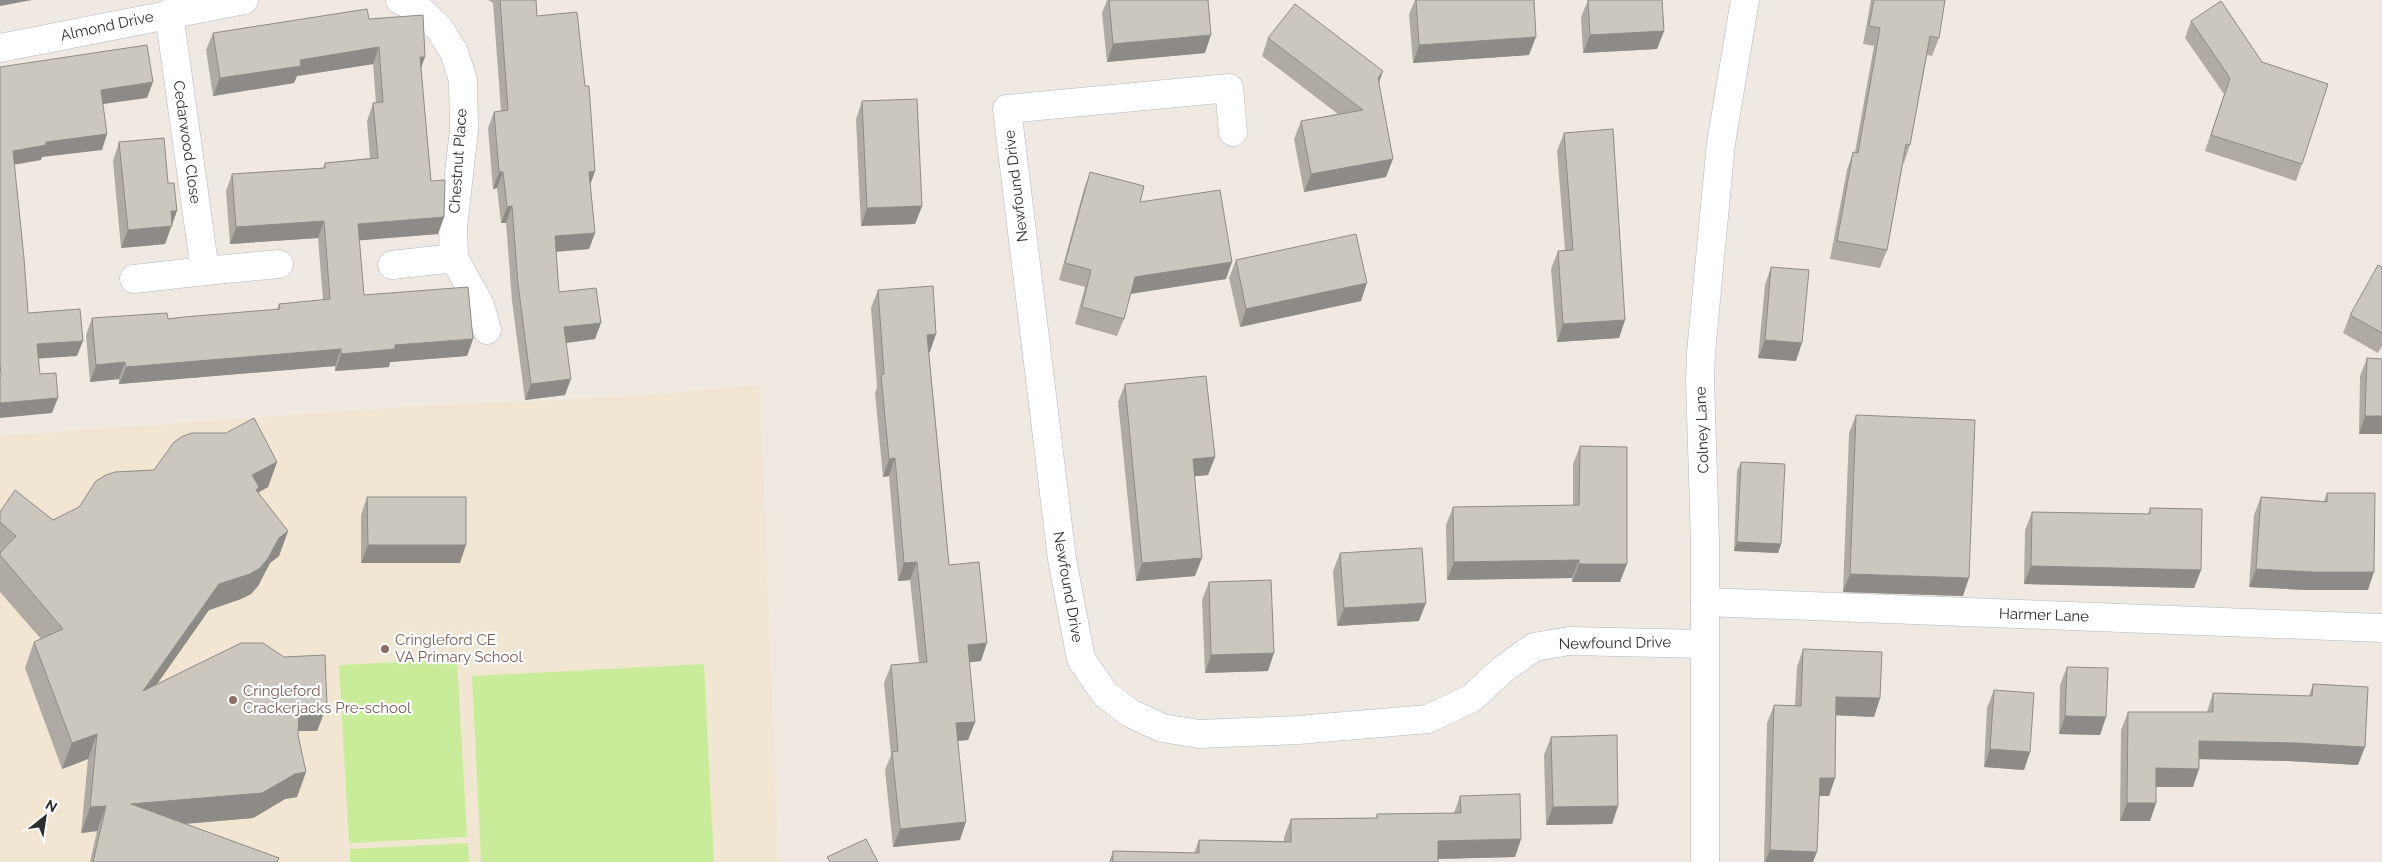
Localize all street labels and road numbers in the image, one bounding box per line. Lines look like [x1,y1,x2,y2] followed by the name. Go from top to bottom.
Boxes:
[59,7,155,45] street label: Almond Drive
[169,79,205,205] street label: Cedarwood Close
[445,108,471,214] street label: Chestnut Place
[1000,129,1032,243] street label: Newfound Drive
[1691,386,1713,474] street label: Colney Lane
[1049,530,1087,644] street label: Newfound Drive
[1999,604,2090,626] street label: Harmer Lane
[1559,633,1672,653] street label: Newfound Drive

